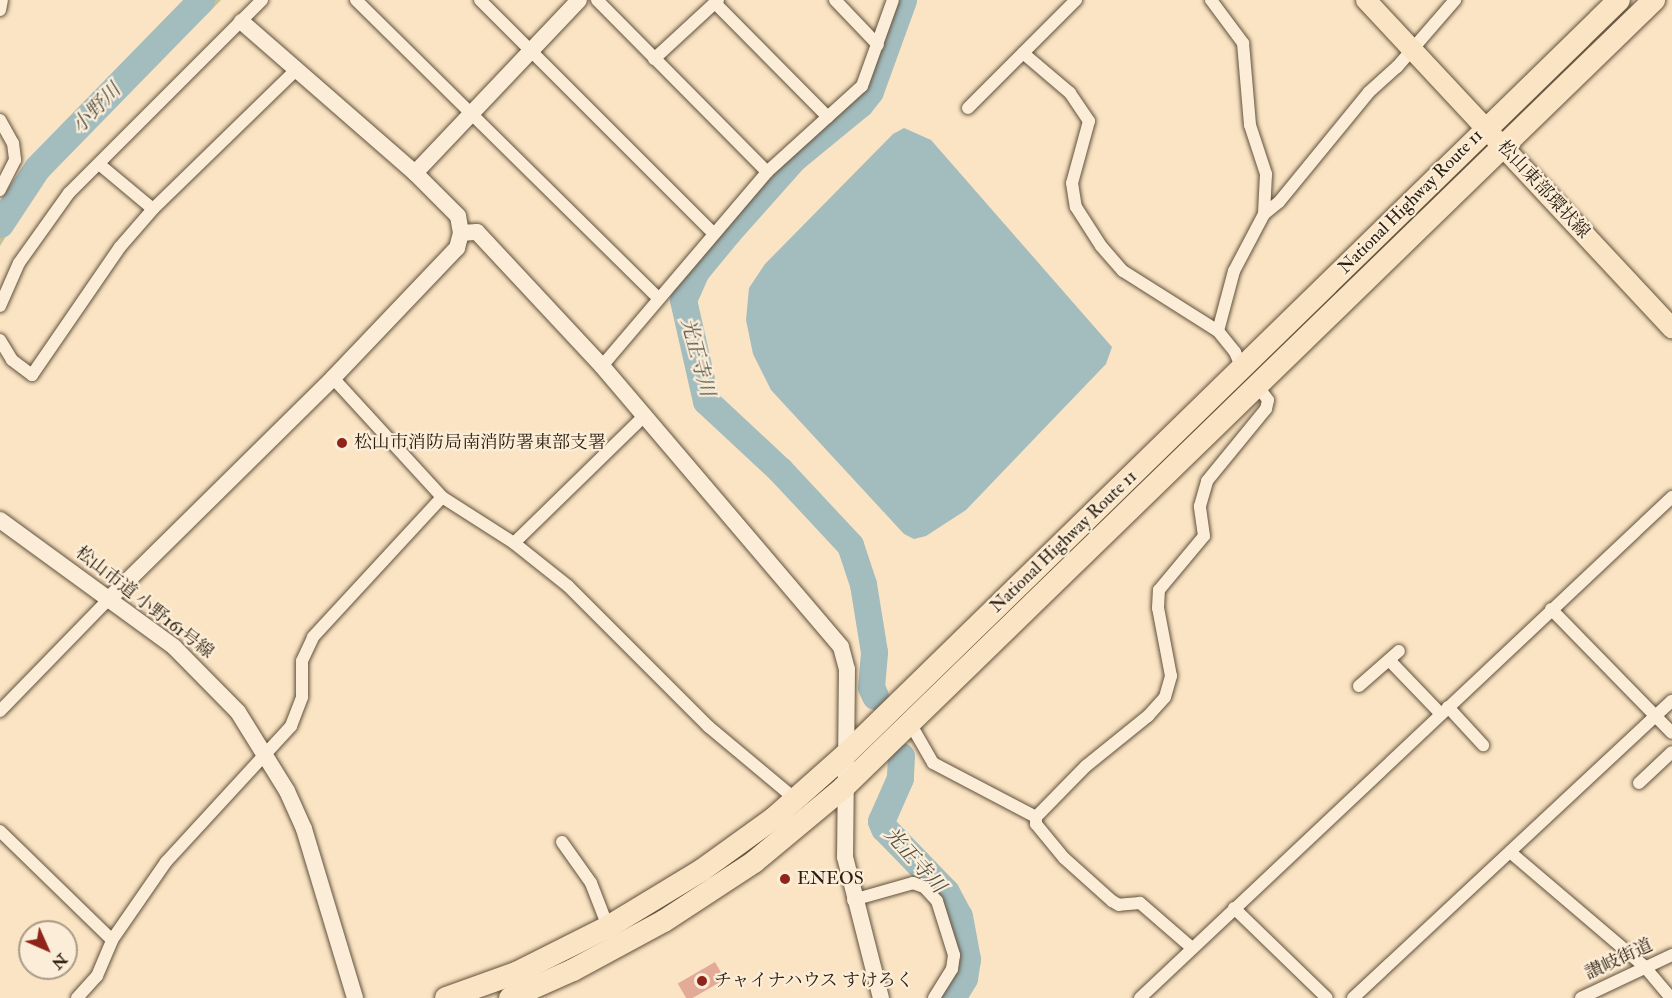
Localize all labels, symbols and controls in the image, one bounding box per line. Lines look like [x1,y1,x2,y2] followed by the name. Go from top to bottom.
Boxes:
[67,78,125,138] water label: 小野川
[1334,125,1488,279] street label: National Highway Route 11
[1492,137,1594,243] street label: 松山東部環状線
[676,315,720,399] water label: 光正寺川
[354,432,606,454] place label: 松山市消防局南消防署東部支署
[335,436,349,450] marker: 松山市消防局南消防署東部支署
[986,466,1142,618] street label: National Highway Route 11
[71,542,217,664] street label: 松山市道 小野161号線
[879,822,951,898] water label: 光正寺川
[797,868,864,890] place label: ENEOS
[778,872,792,886] marker: ENEOS
[18,920,78,980] north arrow
[1582,935,1656,985] street label: 讃岐街道
[47,949,71,973] text: N
[714,970,916,992] place label: チャイナハウス すけろく
[695,974,709,988] marker: チャイナハウス すけろく

